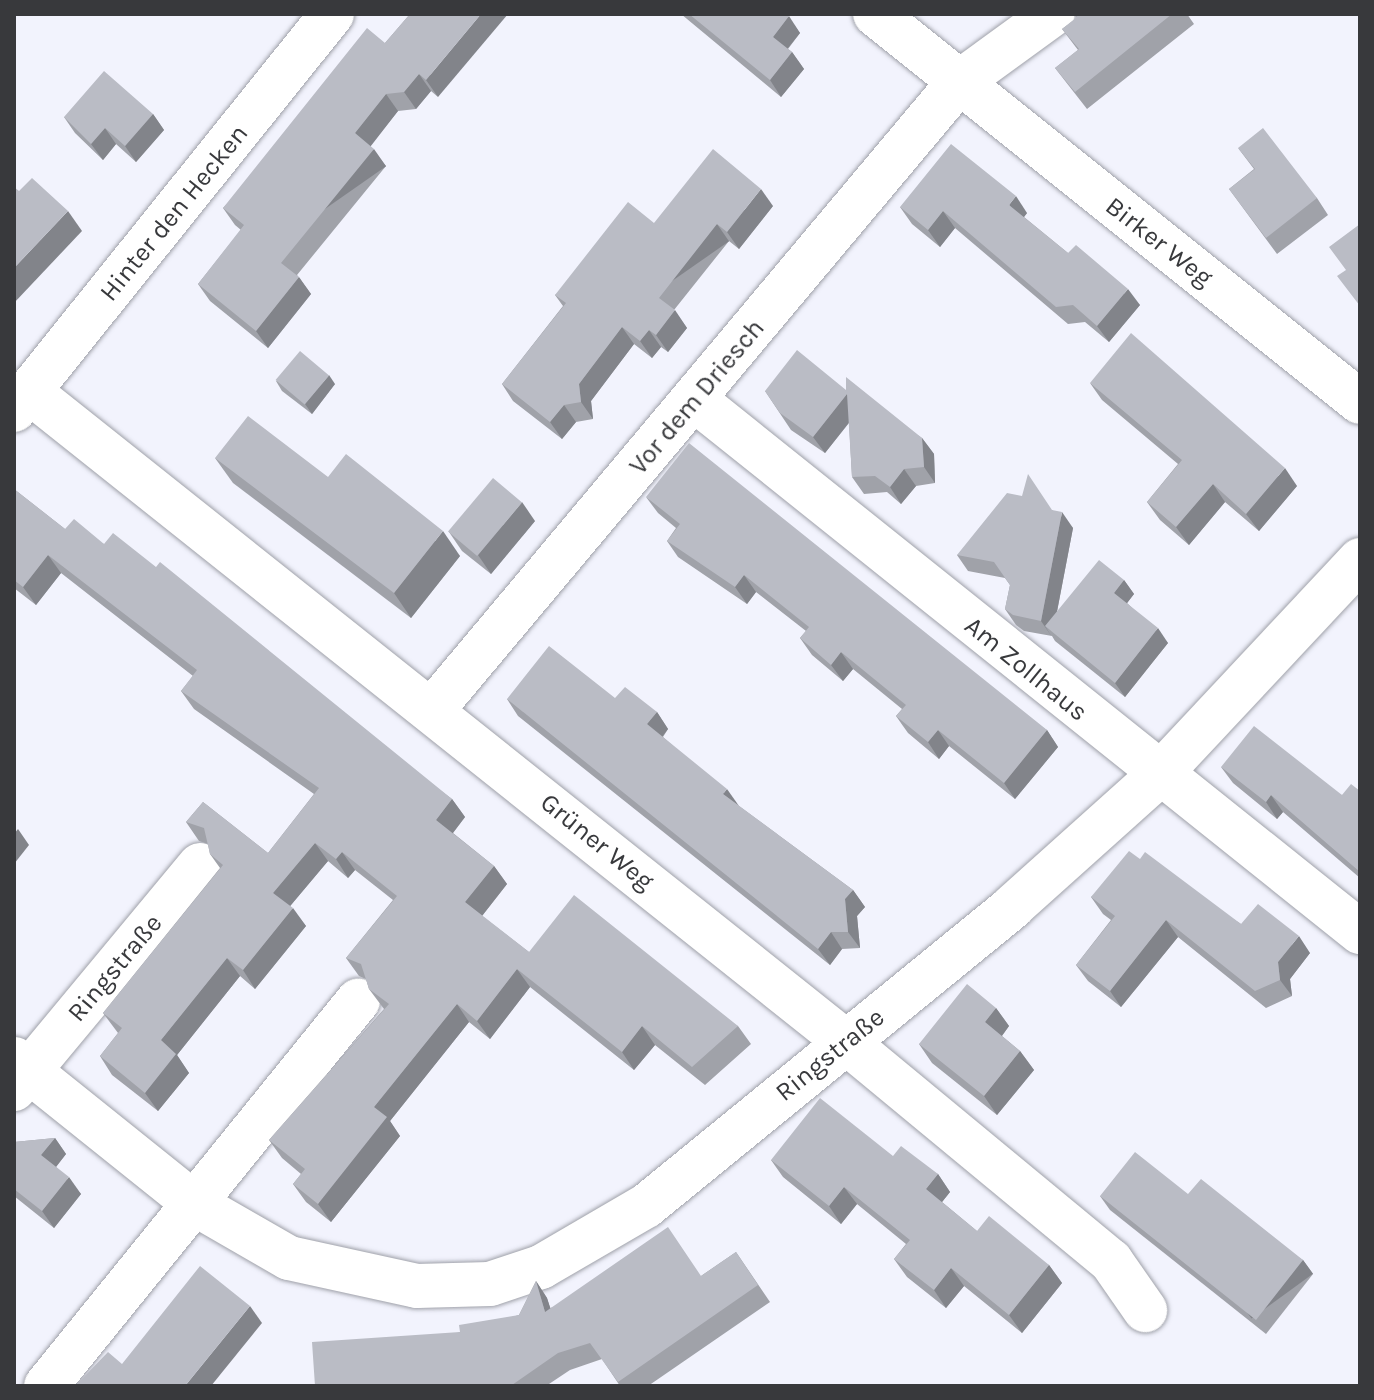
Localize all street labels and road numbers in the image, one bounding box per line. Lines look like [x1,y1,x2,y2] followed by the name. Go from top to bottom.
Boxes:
[93,118,255,308] street label: Hinter den Hecken
[1099,191,1219,293] street label: Birker Weg
[623,313,771,481] street label: Vor dem Driesch
[958,610,1094,728] street label: Am Zollhaus
[534,787,660,897] street label: Grüner Weg
[61,908,169,1028] street label: Ringstraße
[769,1002,891,1108] street label: Ringstraße

